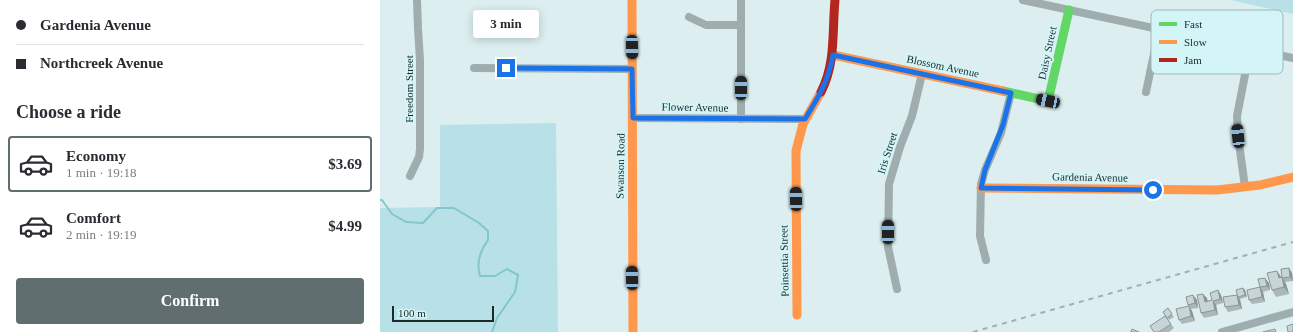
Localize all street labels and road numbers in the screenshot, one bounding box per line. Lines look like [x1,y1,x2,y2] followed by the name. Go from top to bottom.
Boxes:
[1036,25,1058,81] street label: Daisy Street
[906,52,981,80] street label: Blossom Avenue
[403,55,415,123] street label: Freedom Street
[662,100,729,114] street label: Flower Avenue
[875,131,899,175] street label: Iris Street
[613,133,627,199] street label: Swanson Road
[1052,170,1128,184] street label: Gardenia Avenue
[777,225,791,297] street label: Poinsettia Street

